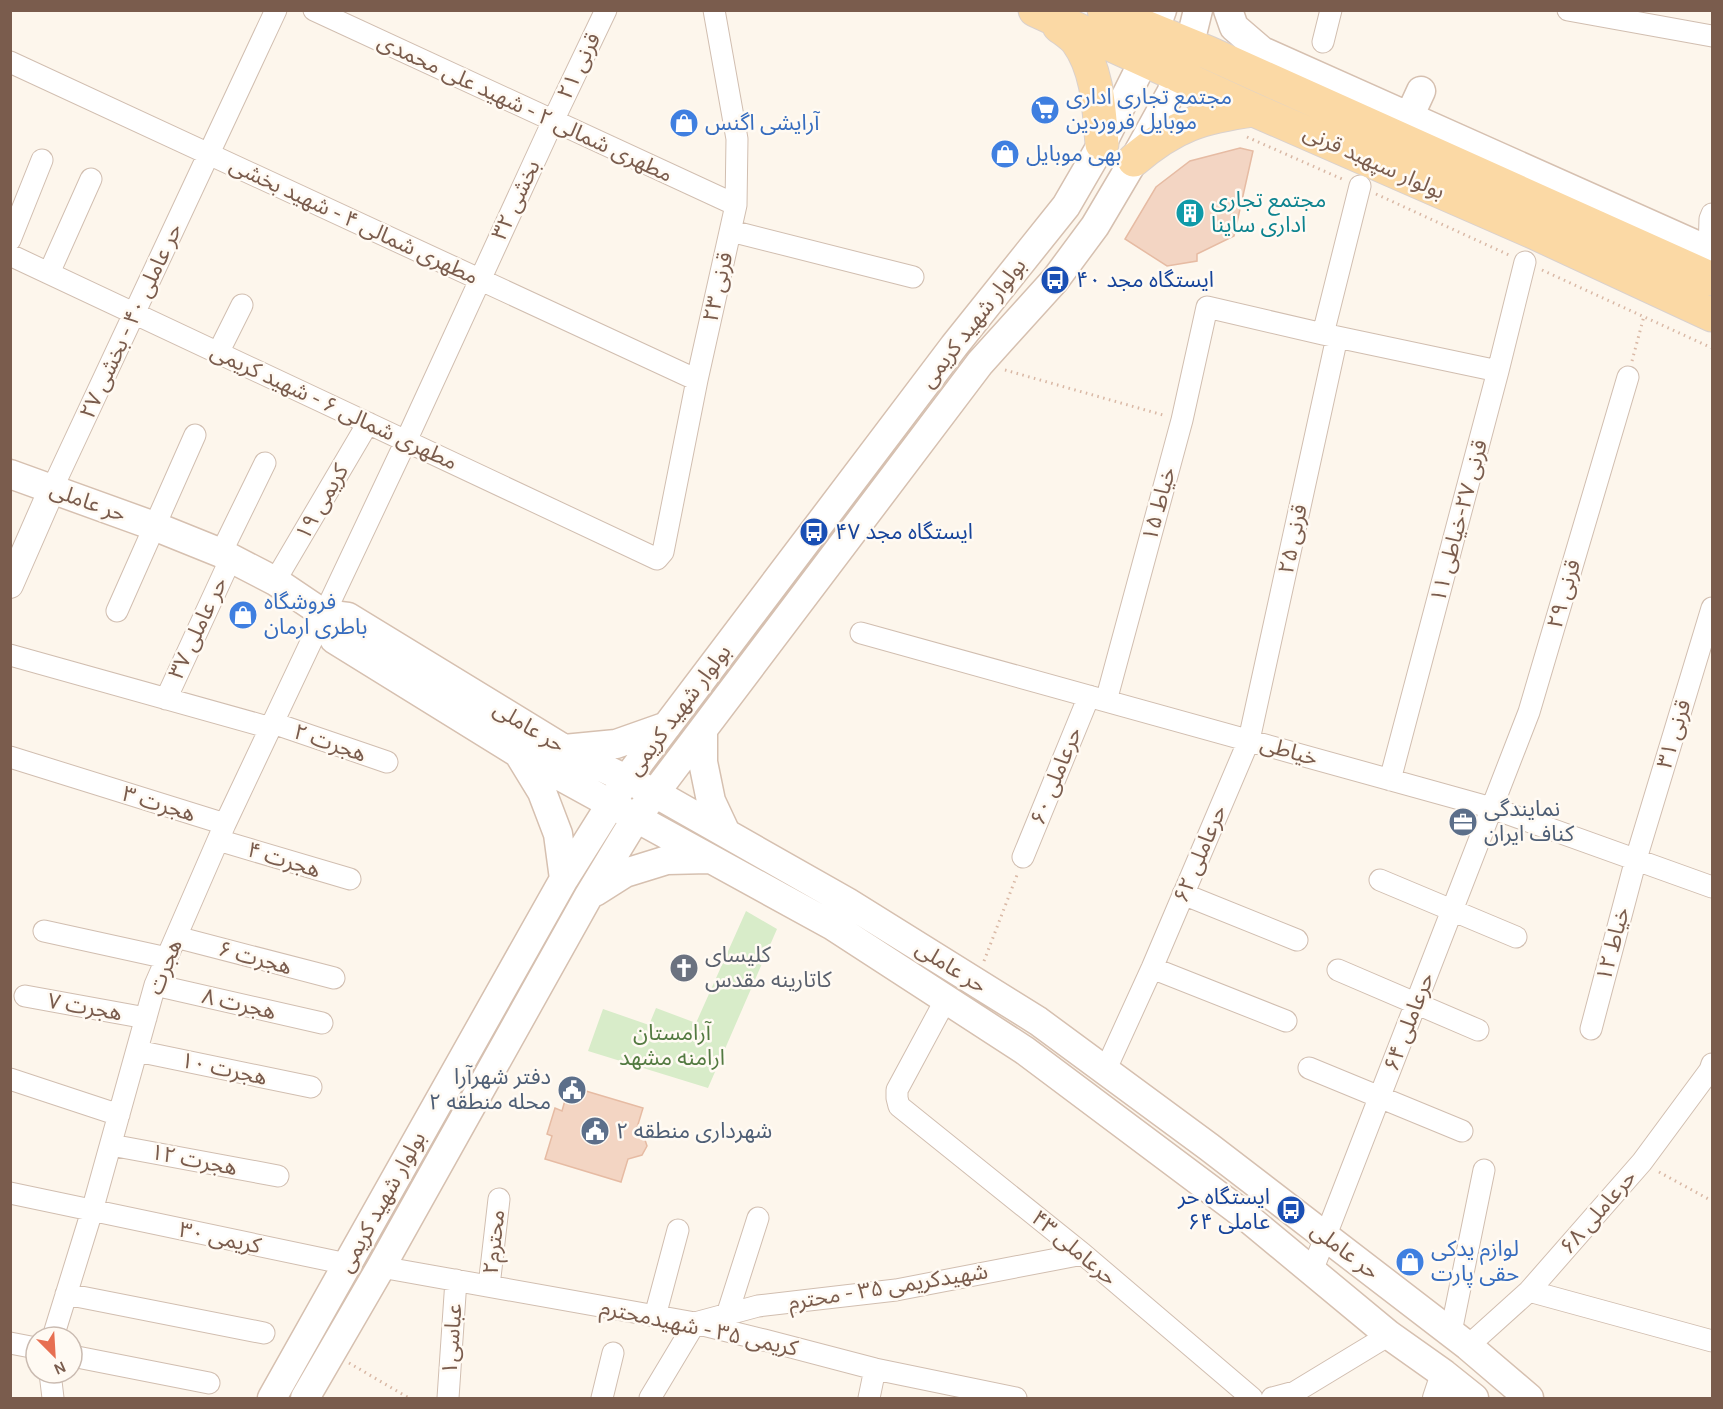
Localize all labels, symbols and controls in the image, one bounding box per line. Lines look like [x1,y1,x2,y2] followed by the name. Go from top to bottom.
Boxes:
[373,28,677,188] street label: مطهری شمالی ۲ - شهید علی محمدی
[552,29,606,103] street label: قرنی ۲۱
[1066,84,1232,135] place label: مجتمع تجاری اداری موبایل فروردین
[1029,94,1061,126] supermarket icon: مجتمع تجاری اداری موبایل فروردین
[668,107,700,139] shop icon: آرایشی اگنس
[705,110,821,136] place label: آرایشی اگنس
[1299,119,1449,206] street label: بولوار سپهبد قرنی
[989,138,1021,170] shop icon: بهی موبایل
[1026,141,1121,167] place label: بهی موبایل
[225,152,483,290] street label: مطهری شمالی ۴ - شهید بخشی
[486,156,546,244] street label: بخشی ۳۲
[1211,187,1326,238] place label: مجتمع تجاری اداری ساینا
[1174,197,1206,229] building icon: مجتمع تجاری اداری ساینا
[74,219,188,423] street label: حر عاملی ۴۰ - بخشی ۲۷
[697,250,739,324] street label: قرنی ۲۳
[914,253,1032,393] street label: بولوار شهید کریمی
[1039,264,1071,296] bus stop icon: ایستگاه مجد ۴۰
[1076,267,1214,293] place label: ایستگاه مجد ۴۰
[206,338,462,476] street label: مطهری شمالی ۶ - شهید کریمی
[1425,437,1493,605] street label: قرنی ۲۷-خیاطی ۱۱
[290,459,354,544] street label: کریمی ۱۹
[1137,464,1181,544] street label: خیاط ۱۵
[47,476,129,528] street label: حر عاملی
[1273,502,1313,576] street label: قرنی ۲۵
[798,516,830,548] bus stop icon: ایستگاه مجد ۴۷
[835,519,973,545] place label: ایستگاه مجد ۴۷
[1542,557,1586,631] street label: قرنی ۲۹
[163,573,233,683] street label: حر عاملی ۳۷
[264,589,367,640] place label: فروشگاه باطری ارمان
[227,599,259,631] shop icon: فروشگاه باطری ارمان
[621,639,737,781] street label: بولوار شهید کریمی
[489,696,569,758] street label: حر عاملی
[1651,697,1697,771] street label: قرنی ۳۱
[290,718,370,768] street label: هجرت ۲
[1025,723,1087,829] street label: حرعاملی ۶۰
[1257,730,1321,772] street label: خیاطی
[119,781,199,827] street label: هجرت ۳
[1484,796,1575,847] place label: نمایندگی کناف ایران
[1168,801,1232,907] street label: حرعاملی ۶۲
[1447,806,1479,838] office icon: نمایندگی کناف ایران
[244,837,324,883] street label: هجرت ۴
[1591,904,1635,984] street label: خیاط ۱۲
[911,935,991,999] street label: حر عاملی
[142,936,188,998] street label: هجرت
[215,936,295,980] street label: هجرت ۶
[705,942,833,993] place label: کلیسای کاتارینه مقدس
[668,952,700,984] church icon: کلیسای کاتارینه مقدس
[1378,969,1440,1075] street label: حرعاملی ۶۴
[200,983,278,1025] street label: هجرت ۸
[46,988,124,1026] street label: هجرت ۷
[619,1020,725,1071] park label: آرامستان ارامنه مشهد
[178,1047,270,1091] street label: هجرت ۱۰
[429,1064,551,1115] place label: دفتر شهرآرا محله منطقه ۲
[556,1074,588,1106] public building icon: دفتر شهرآرا محله منطقه ۲
[579,1115,611,1147] public building icon: شهرداری منطقه ۲
[616,1118,772,1144] place label: شهرداری منطقه ۲
[333,1127,431,1277] street label: بولوار شهید کریمی
[149,1139,239,1181] street label: هجرت ۱۲
[1554,1164,1642,1260] street label: حرعاملی ۶۸
[1177,1184,1270,1235] place label: ایستگاه حر عاملی ۶۴
[1275,1194,1307,1226] bus stop icon: ایستگاه حر عاملی ۶۴
[1026,1205,1122,1291] street label: حرعاملی ۴۳
[478,1208,513,1276] street label: محترم۲
[177,1217,264,1260] street label: کریمی ۳۰
[1306,1217,1384,1285] street label: حر عاملی
[1431,1236,1519,1288] place label: لوازم یدکی حقی پارت
[1394,1246,1426,1278] shop icon: لوازم یدکی حقی پارت
[786,1258,990,1319] street label: شهیدکریمی ۳۵ - محترم
[597,1294,801,1365] street label: کریمی ۳۵ - شهیدمحترم
[437,1303,467,1375] street label: عباسی۱
[24,1325,84,1385] north arrow
[51,1357,69,1379] text: N

